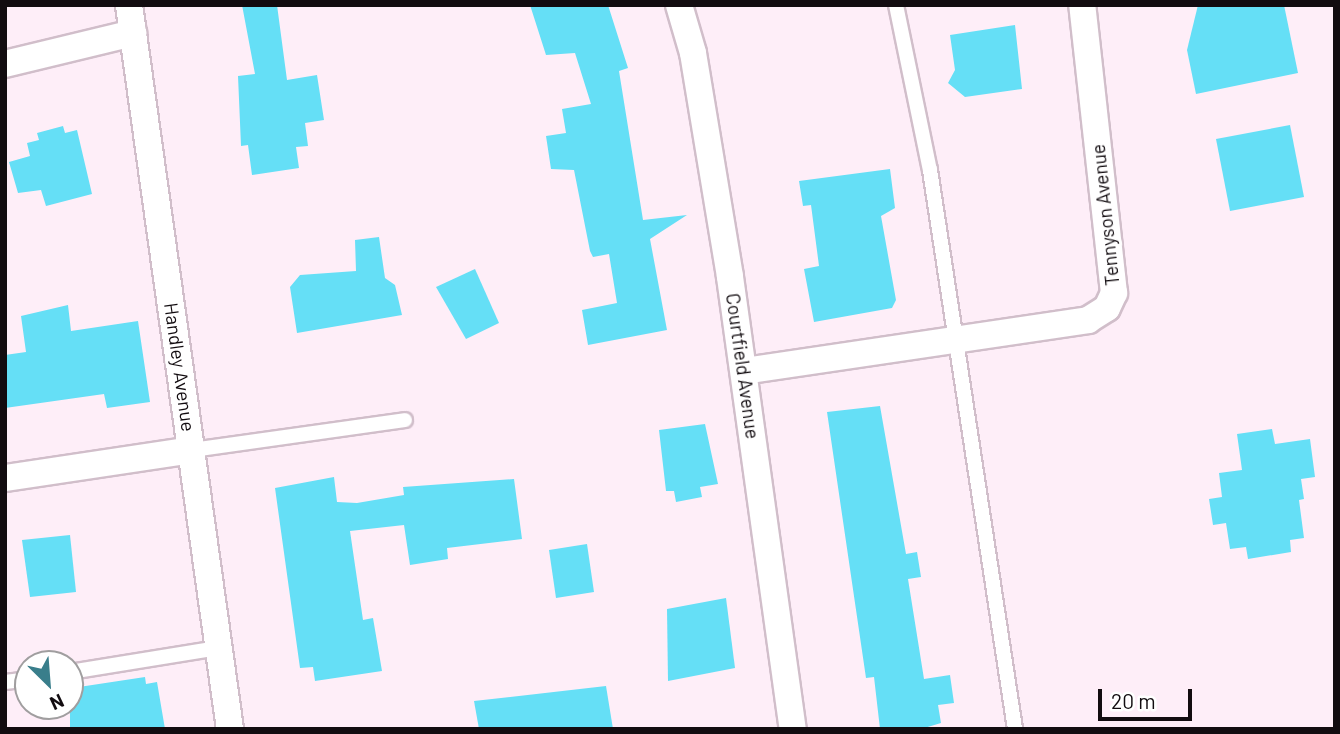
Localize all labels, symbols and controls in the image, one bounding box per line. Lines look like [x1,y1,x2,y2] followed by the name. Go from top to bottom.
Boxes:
[1086,143,1124,287] street label: Tennyson Avenue
[721,292,765,440] street label: Courtfield Avenue
[160,301,200,433] street label: Handley Avenue
[14,650,84,720] north arrow
[1102,674,1196,718] scale bar
[1111,688,1156,713] text: 20 m
[47,690,68,716] text: N

